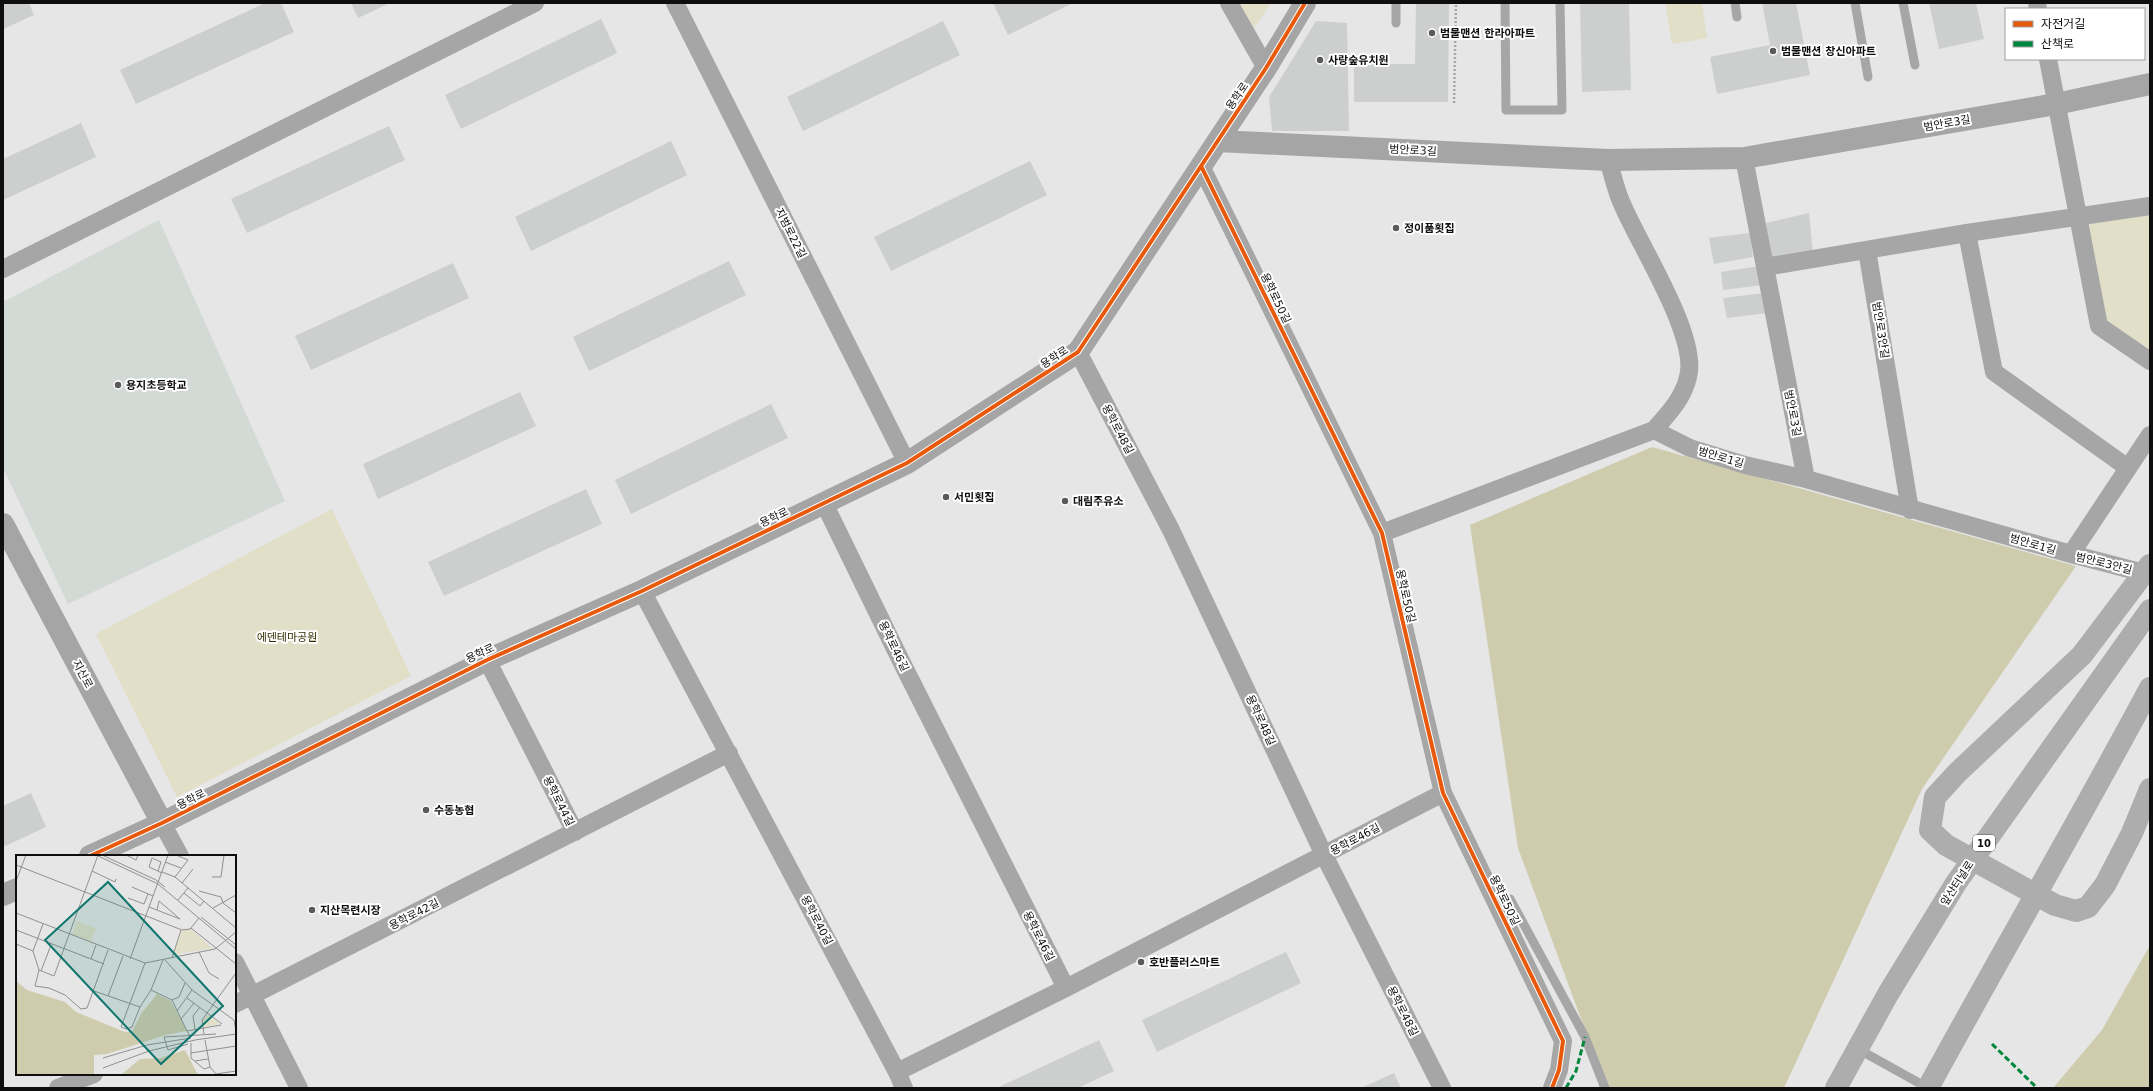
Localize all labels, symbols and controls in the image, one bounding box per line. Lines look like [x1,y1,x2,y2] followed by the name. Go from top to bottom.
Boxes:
[2005,8,2145,60] legend
[2041,17,2085,31] text: 자전거길
[1440,27,1535,40] place label: 범물맨션 한라아파트
[1427,28,1437,38] marker: 범물맨션 한라아파트
[2041,37,2074,51] text: 산책로
[1781,45,1876,58] place label: 범물맨션 창신아파트
[1768,46,1778,56] marker: 범물맨션 창신아파트
[1328,54,1389,67] place label: 사랑숲유치원
[1315,55,1325,65] marker: 사랑숲유치원
[1224,80,1251,113] street label: 용학로
[1923,113,1972,134] street label: 범안로3길
[1389,143,1437,158] street label: 범안로3길
[772,206,809,260] street label: 지범로22길
[1404,222,1455,235] place label: 정이품횟집
[1391,223,1401,233] marker: 정이품횟집
[1258,271,1293,326] street label: 용학로50길
[1870,301,1891,360] street label: 범안로3안길
[1038,344,1071,371] street label: 용학로
[126,379,187,392] place label: 용지초등학교
[113,380,123,390] marker: 용지초등학교
[1782,389,1803,438] street label: 범안로3길
[1099,402,1136,456] street label: 용학로48길
[1696,444,1745,471] street label: 범안로1길
[954,491,994,504] place label: 서민횟집
[941,492,951,502] marker: 서민횟집
[1073,495,1124,508] place label: 대림주유소
[1060,496,1070,506] marker: 대림주유소
[758,505,791,530] street label: 용학로
[2008,532,2057,557] street label: 범안로1길
[2074,550,2133,577] street label: 범안로3안길
[1393,568,1418,624] street label: 용학로50길
[876,619,911,674] street label: 용학로46길
[257,631,317,644] park label: 에덴테마공원
[464,641,497,666] street label: 용학로
[70,658,95,691] street label: 지산로
[1243,693,1278,748] street label: 용학로48길
[540,774,577,828] street label: 용학로44길
[175,787,208,812] street label: 용학로
[434,804,474,817] place label: 수동농협
[421,805,431,815] marker: 수동농협
[1328,821,1382,858] street label: 용학로46길
[1973,835,1995,851] road number: 10
[16,855,236,1075] inset map
[1938,859,1977,908] street label: 앞산터널로
[1487,873,1522,928] street label: 용학로50길
[798,893,835,947] street label: 용학로40길
[387,896,441,933] street label: 용학로42길
[320,904,381,917] place label: 지산목련시장
[307,905,317,915] marker: 지산목련시장
[1020,909,1057,963] street label: 용학로46길
[1149,956,1220,969] place label: 호반플러스마트
[1136,957,1146,967] marker: 호반플러스마트
[1384,984,1421,1038] street label: 용학로48길

